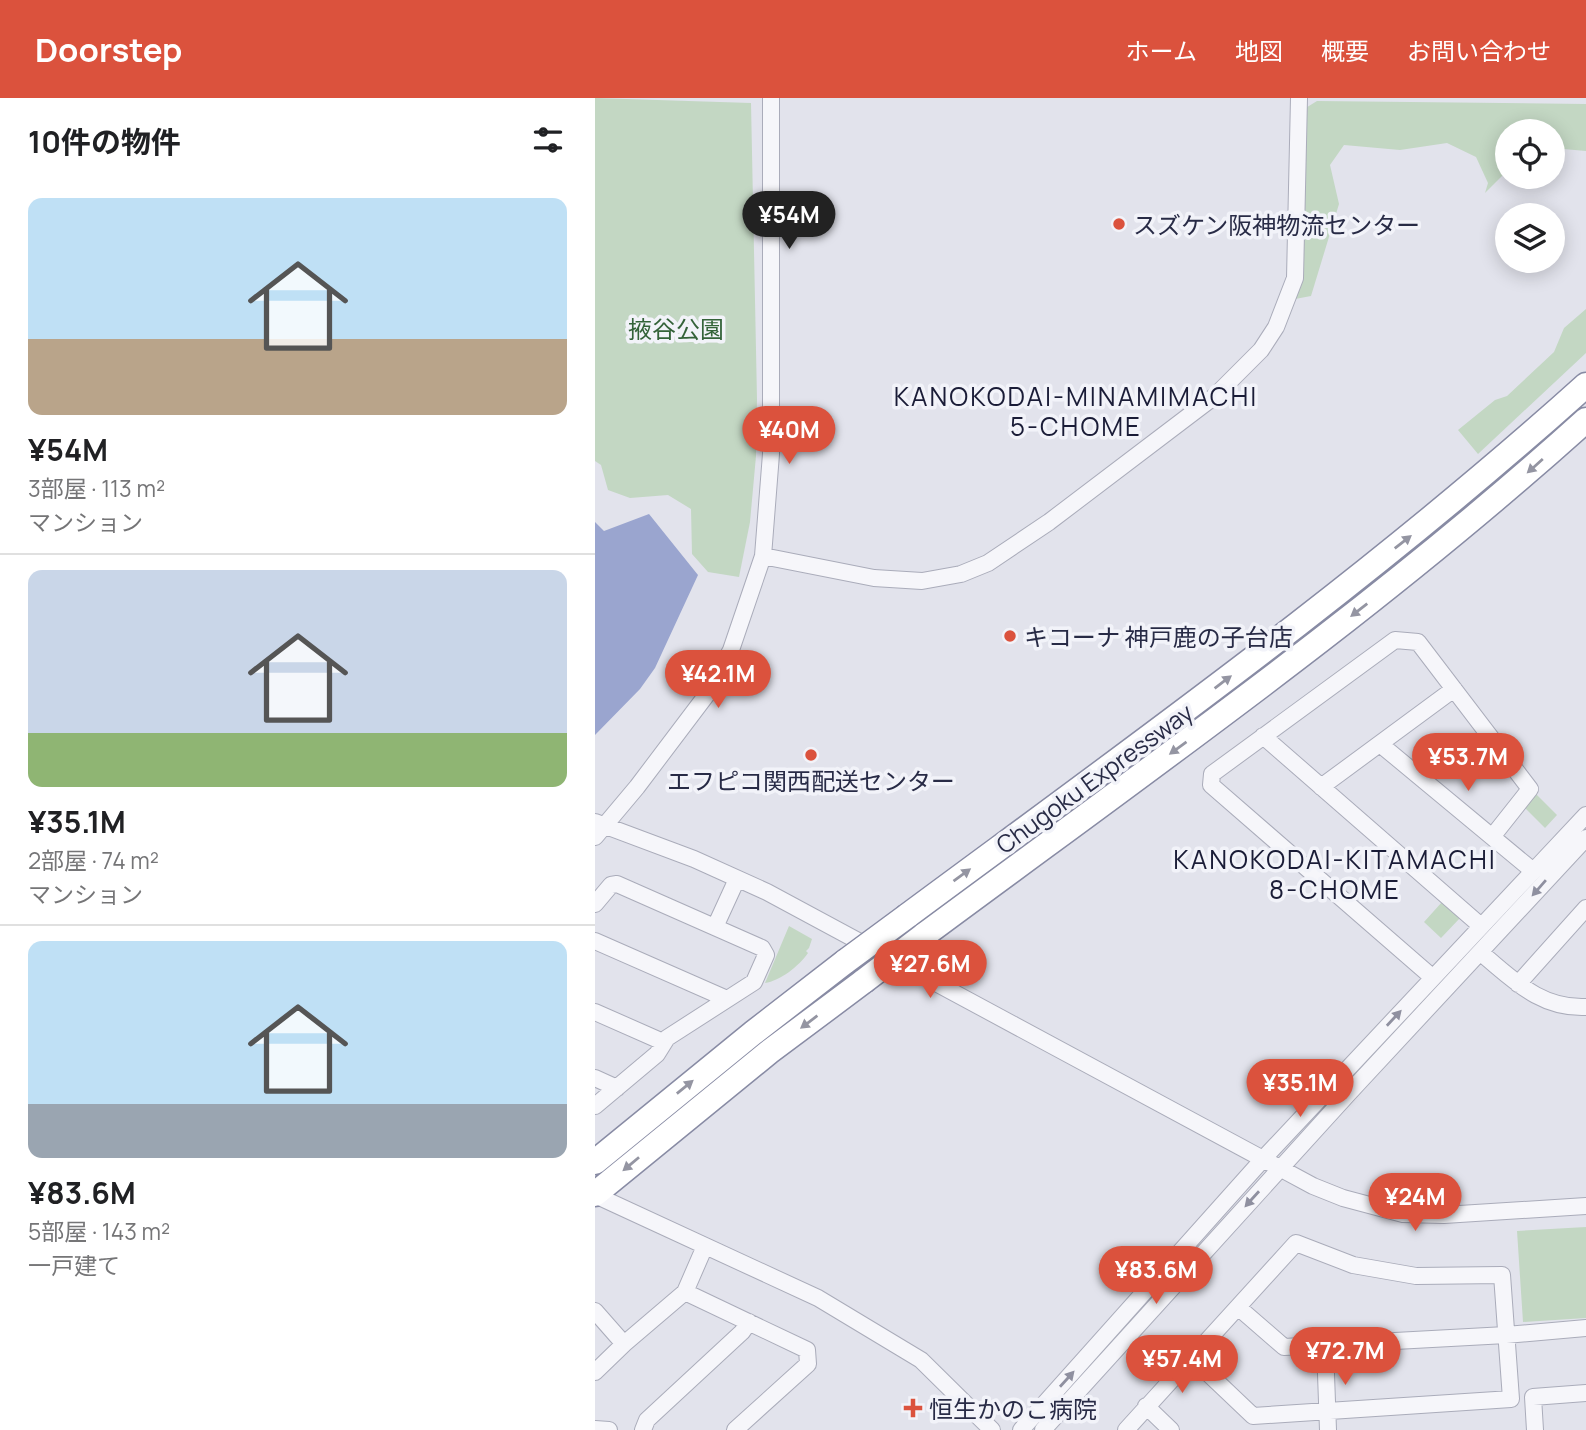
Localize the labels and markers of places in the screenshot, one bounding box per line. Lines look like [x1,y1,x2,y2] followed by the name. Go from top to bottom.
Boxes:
[748,192,830,251] pin: ¥54M
[1133,208,1420,241] place label: スズケン阪神物流センター
[1111,216,1127,232] marker: スズケン阪神物流センター
[748,406,830,466] pin: ¥40M
[1024,620,1293,653] place label: キコーナ 神戸鹿の子台店
[1002,628,1018,644] marker: キコーナ 神戸鹿の子台店
[661,650,775,710] pin: ¥42.1M
[1411,734,1525,793] pin: ¥53.7M
[803,747,819,763] marker: エフピコ関西配送センター
[667,764,955,797] place label: エフピコ関西配送センター
[873,940,987,1000] pin: ¥27.6M
[1243,1060,1357,1119] pin: ¥35.1M
[1374,1174,1456,1233] pin: ¥24M
[1099,1246,1213,1306] pin: ¥83.6M
[1288,1328,1402,1387] pin: ¥72.7M
[1125,1336,1239,1395] pin: ¥57.4M
[929,1392,1097,1425] place label: 恒生かのこ病院
[903,1398,923,1418] marker: 恒生かのこ病院

